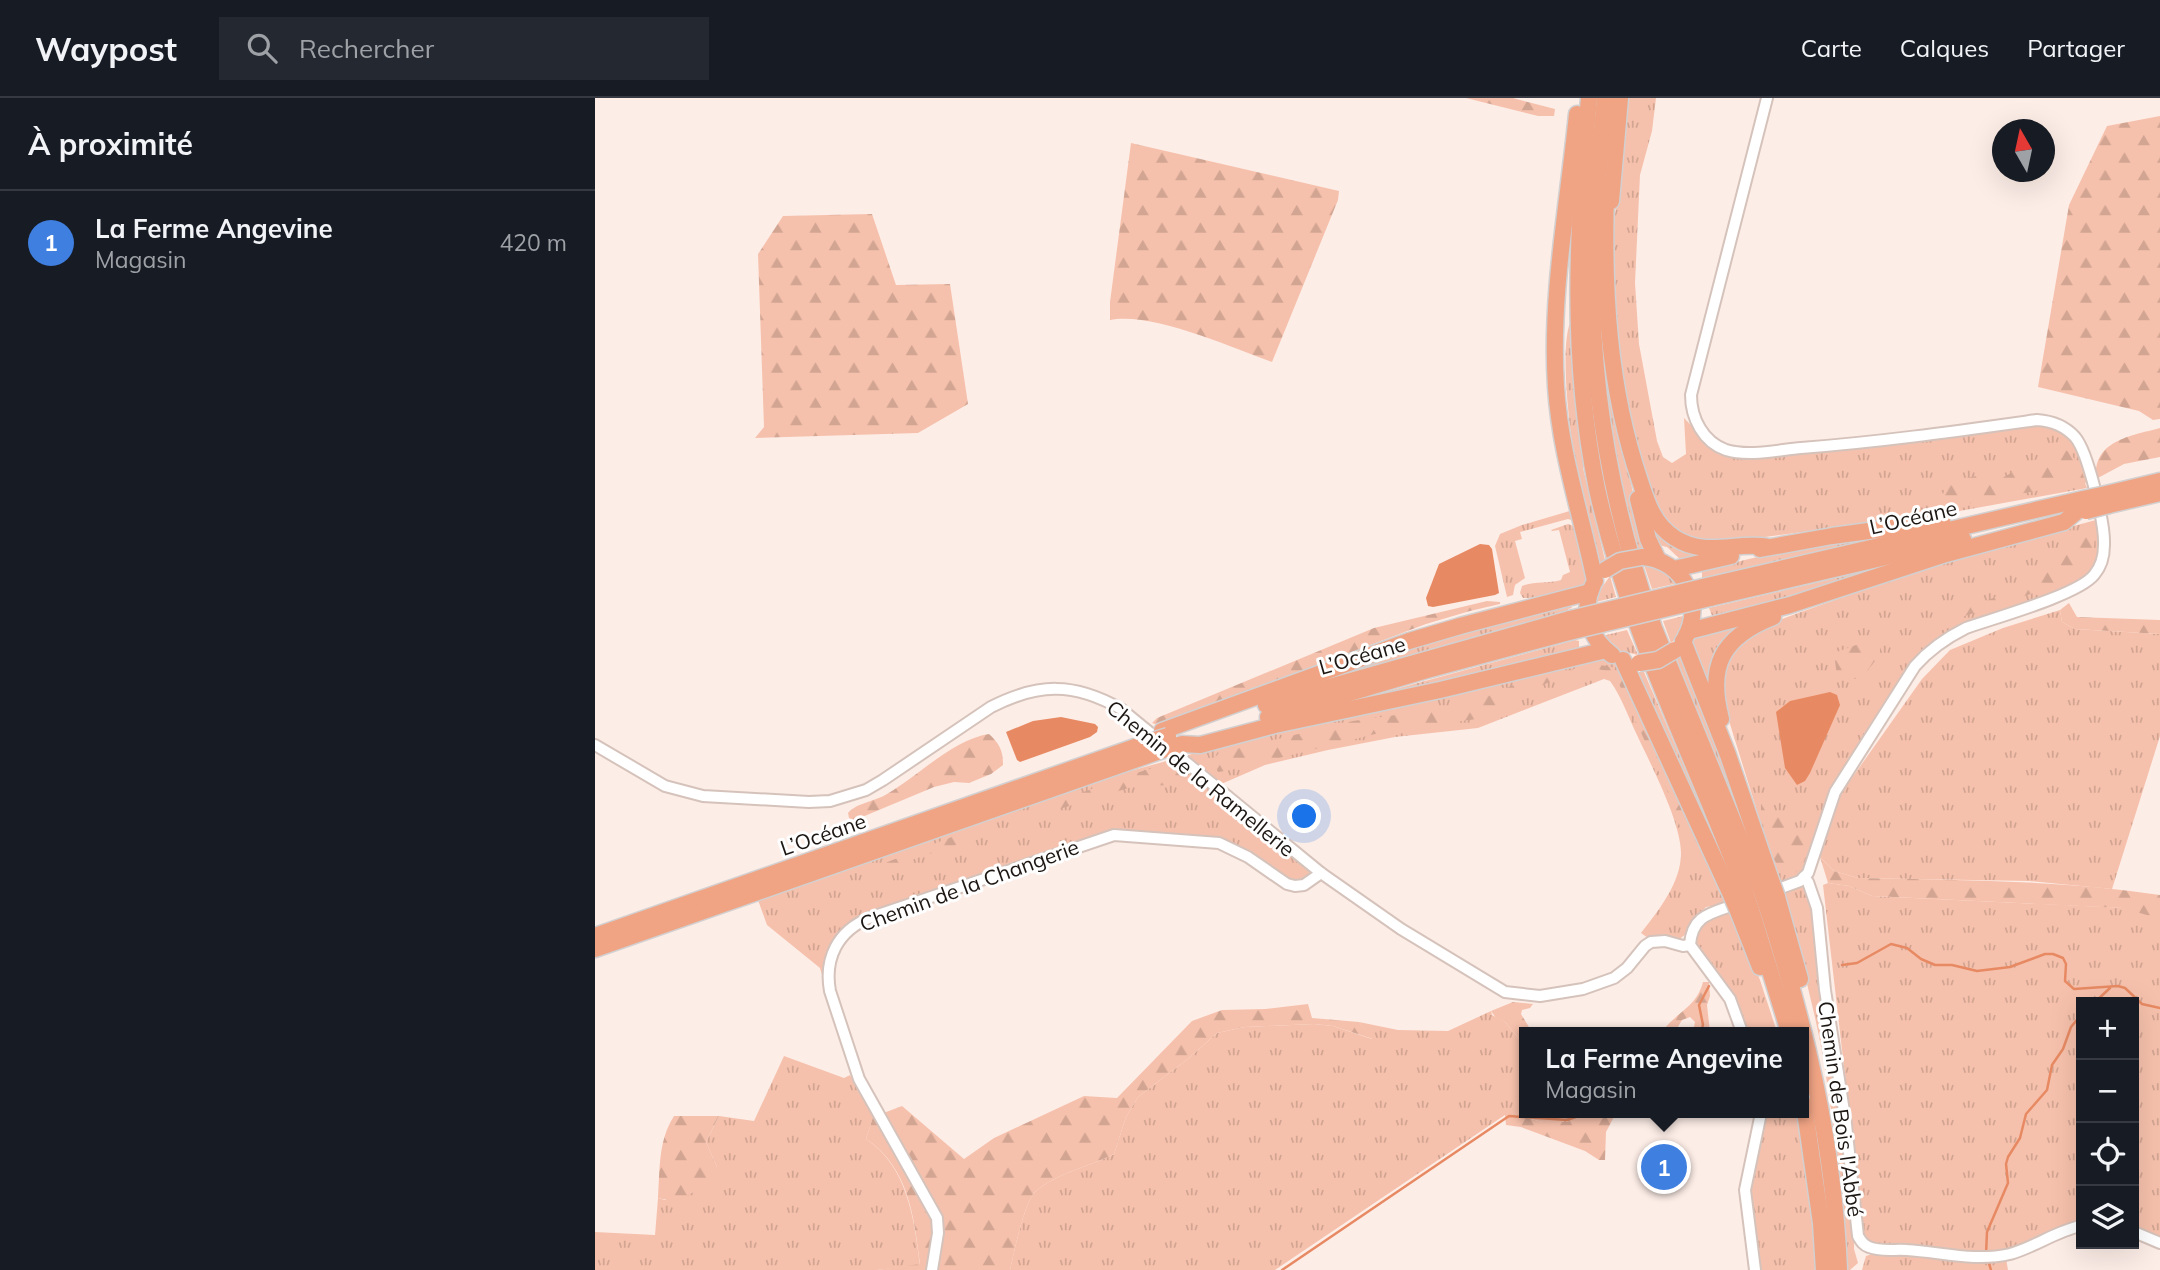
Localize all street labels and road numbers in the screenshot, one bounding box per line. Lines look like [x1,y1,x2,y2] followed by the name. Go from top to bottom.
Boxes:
[1867,494,1959,540] street label: L’Océane
[1316,630,1408,680] street label: L’Océane
[1102,694,1300,862] street label: Chemin de la Ramellerie
[777,807,869,861] street label: L’Océane
[856,833,1082,937] street label: Chemin de la Changerie
[1813,999,1869,1219] street label: Chemin de Bois l'Abbé

